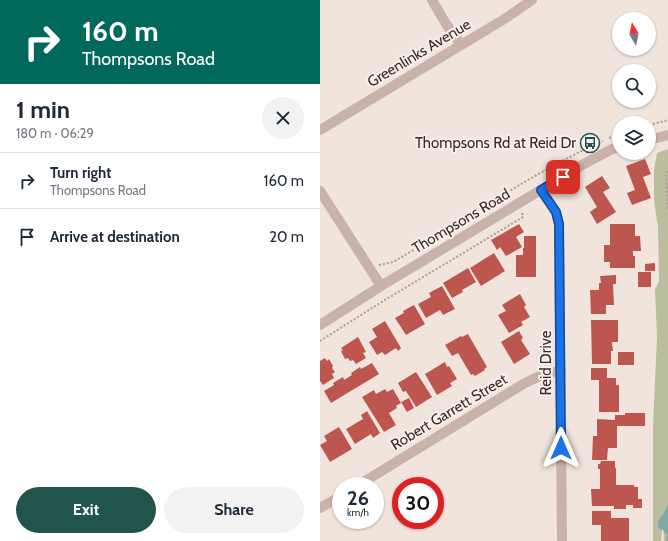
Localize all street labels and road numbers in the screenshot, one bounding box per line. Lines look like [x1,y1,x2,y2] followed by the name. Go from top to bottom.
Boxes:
[364,15,474,91] street label: Greenlinks Avenue
[409,185,513,257] street label: Thompsons Road
[537,330,555,395] street label: Reid Drive
[388,370,510,454] street label: Robert Garrett Street

